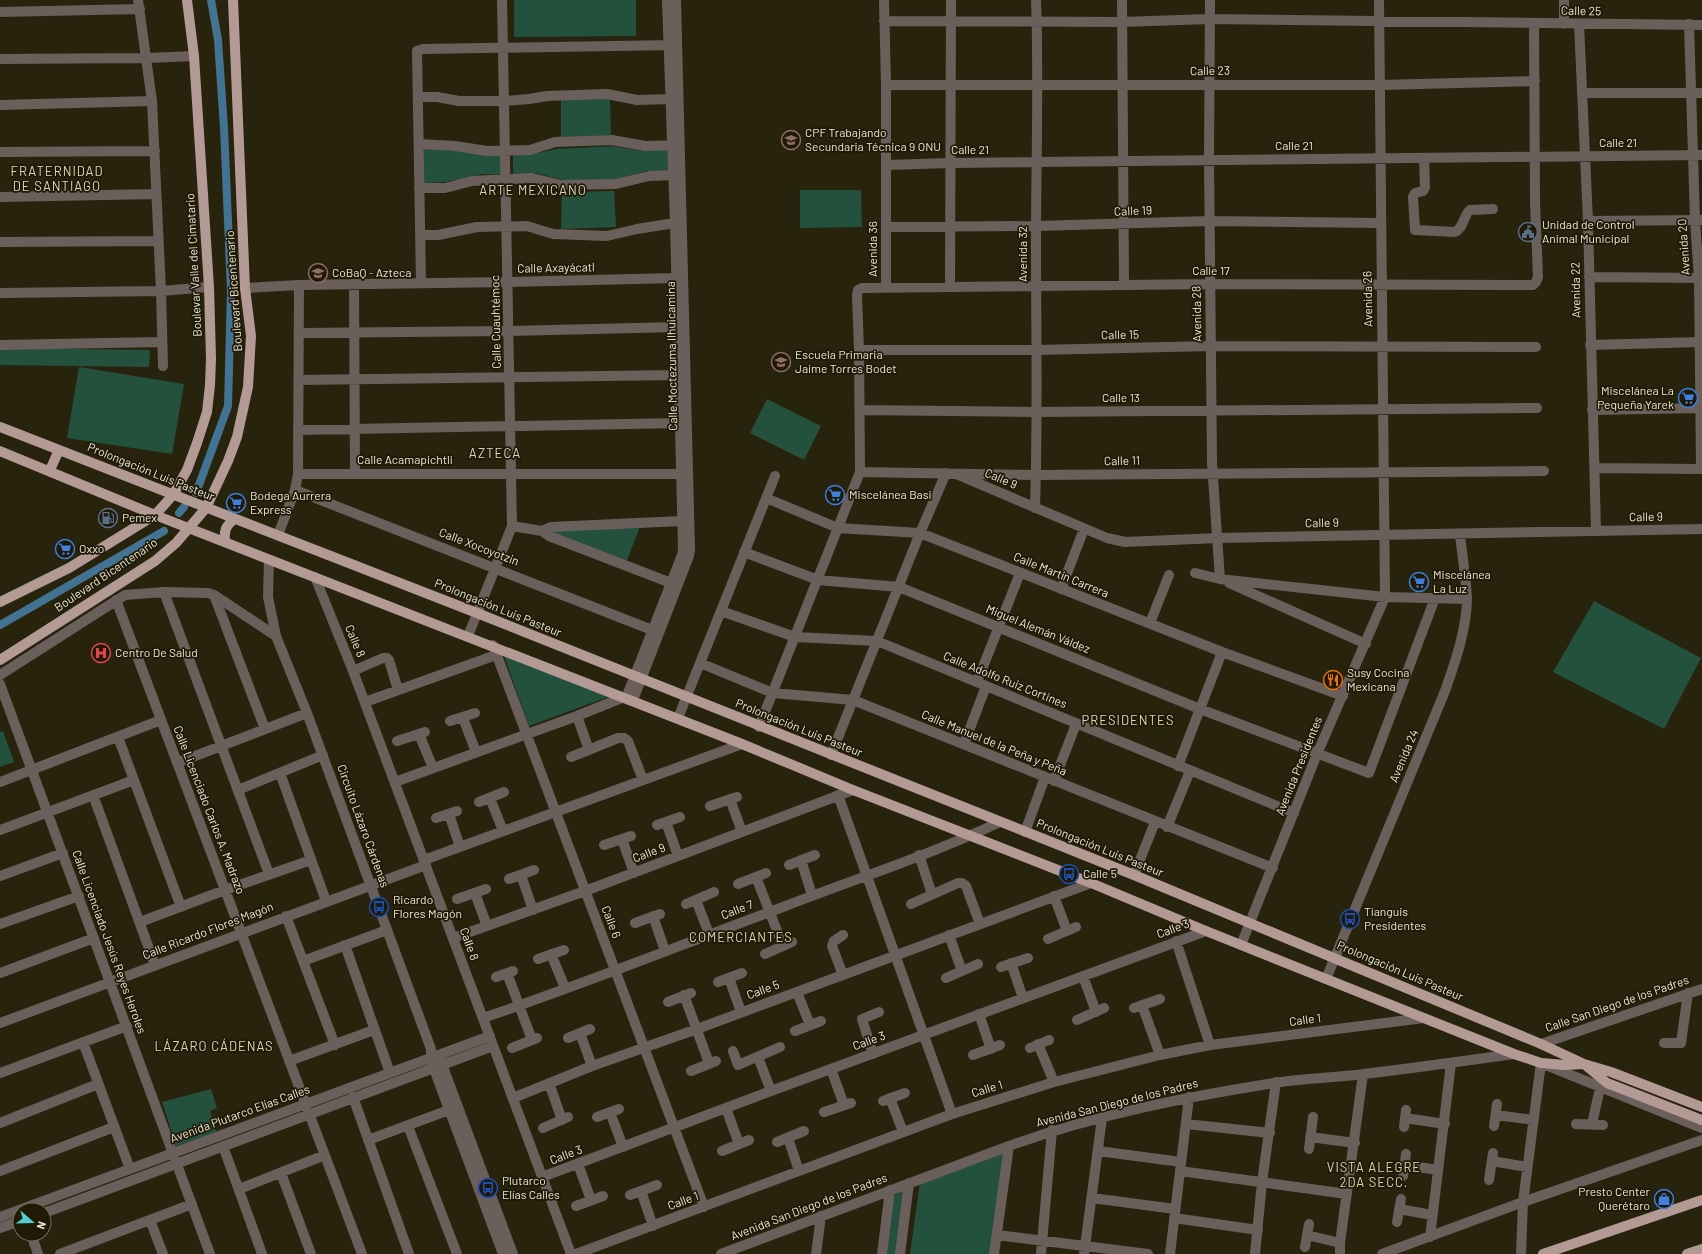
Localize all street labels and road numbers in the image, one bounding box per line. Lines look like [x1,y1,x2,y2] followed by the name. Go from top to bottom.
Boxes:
[1561,3,1601,17] street label: Calle 25
[1190,63,1230,77] street label: Calle 23
[1599,135,1637,149] street label: Calle 21
[1275,138,1313,152] street label: Calle 21
[951,142,989,156] street label: Calle 21
[182,193,204,337] street label: Boulevar Valle del Cimatario
[1114,202,1152,218] street label: Calle 19
[1674,218,1692,276] street label: Avenida 20
[865,221,879,277] street label: Avenida 36
[1015,226,1029,282] street label: Avenida 32
[222,230,244,352] street label: Boulevard Bicentenario
[517,259,595,275] street label: Calle Axayácatl
[1568,262,1582,318] street label: Avenida 22
[1192,263,1230,277] street label: Calle 17
[1360,271,1374,327] street label: Avenida 26
[487,275,503,369] street label: Calle Cuauhtémoc
[663,281,679,431] street label: Calle Moctezuma Ilhuicamina
[1189,286,1203,342] street label: Avenida 28
[1101,327,1139,341] street label: Calle 15
[1102,390,1140,404] street label: Calle 13
[86,439,217,503] street label: Prolongación Luis Pasteur
[357,452,453,466] street label: Calle Acamapichtli
[1104,453,1140,467] street label: Calle 11
[983,465,1020,491] street label: Calle 9
[1629,509,1663,523] street label: Calle 9
[1305,515,1339,529] street label: Calle 9
[437,524,521,568] street label: Calle Xocoyotzin
[51,534,160,614] street label: Boulevard Bicentenario
[1012,549,1111,600] street label: Calle Martín Carrera
[433,575,564,639] street label: Prolongación Luis Pasteur
[984,601,1092,655] street label: Miguel Alemán Váldez
[343,622,369,659] street label: Calle 8
[942,648,1069,710] street label: Calle Adolfo Ruiz Cortines
[734,695,865,759] street label: Prolongación Luis Pasteur
[920,706,1069,778] street label: Calle Manuel de la Peña y Peña
[1272,714,1324,817] street label: Avenida Presidentes
[171,723,249,896] street label: Calle Licenciado Carlos A. Madrazo
[1386,727,1421,784] street label: Avenida 24
[335,762,393,889] street label: Circuito Lázaro Cárdenas
[1035,815,1166,879] street label: Prolongación Luis Pasteur
[630,839,667,865] street label: Calle 9
[70,848,150,1036] street label: Calle Licenciado Jesús Reyes Heroles
[719,896,755,922] street label: Calle 7
[140,899,275,962] street label: Calle Ricardo Flores Magón
[599,903,625,940] street label: Calle 6
[1154,916,1191,940] street label: Calle 3
[458,925,482,962] street label: Calle 8
[1335,937,1466,1003] street label: Prolongación Luis Pasteur
[1543,972,1690,1034] street label: Calle San Diego de los Padres
[744,977,781,1001] street label: Calle 5
[1288,1010,1322,1028] street label: Calle 1
[850,1028,887,1052] street label: Calle 3
[1034,1075,1200,1129] street label: Avenida San Diego de los Padres
[969,1077,1004,1099] street label: Calle 1
[168,1081,312,1145] street label: Avenida Plutarco Elías Calles
[547,1141,584,1167] street label: Calle 3
[728,1170,889,1242] street label: Avenida San Diego de los Padres
[665,1188,700,1212] street label: Calle 1

